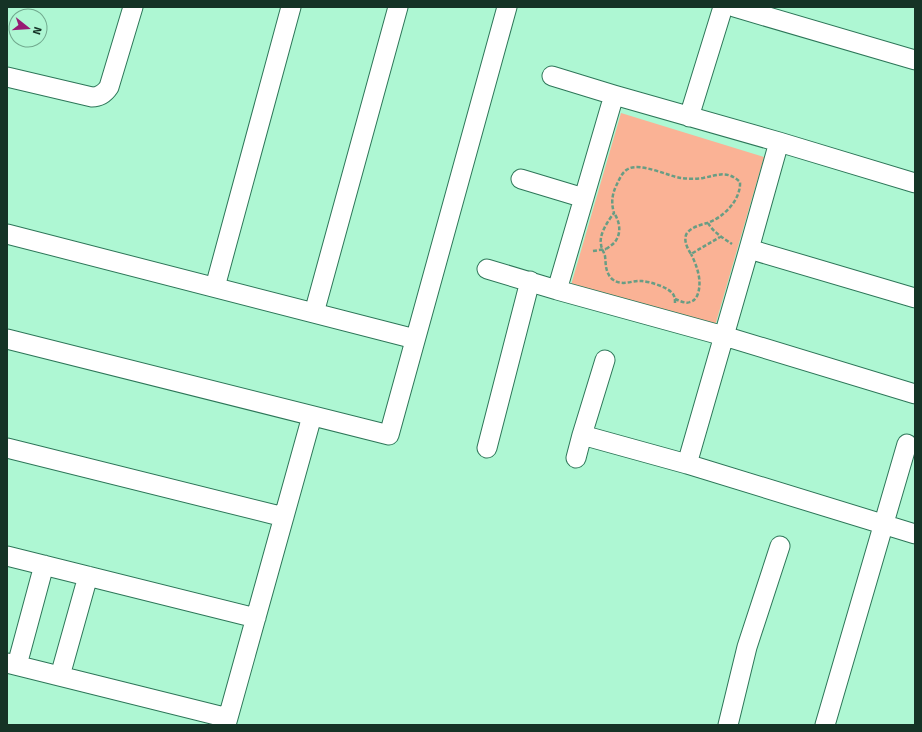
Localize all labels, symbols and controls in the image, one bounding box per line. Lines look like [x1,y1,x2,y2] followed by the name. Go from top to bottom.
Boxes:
[8,8,48,48] north arrow
[30,25,44,36] text: N

